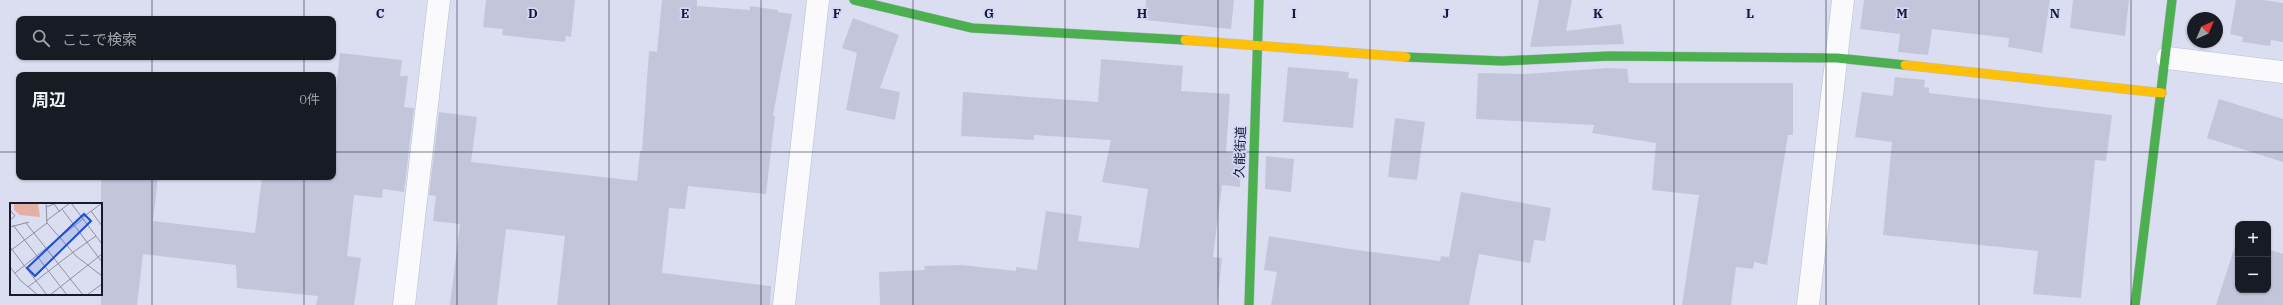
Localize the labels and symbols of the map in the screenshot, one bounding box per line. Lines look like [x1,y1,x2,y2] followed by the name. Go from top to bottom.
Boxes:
[376,5,385,22] text: C
[528,5,538,22] text: D
[681,5,689,22] text: E
[833,5,841,22] text: F
[984,5,994,22] text: G
[1137,5,1148,22] text: H
[1292,5,1297,22] text: I
[1443,5,1450,22] text: J
[1593,5,1603,22] text: K
[1746,5,1754,22] text: L
[1896,5,1908,22] text: M
[2050,5,2060,22] text: N
[2187,12,2223,48] north arrow
[1231,126,1249,178] street label: 久能街道
[10,203,102,295] inset map

